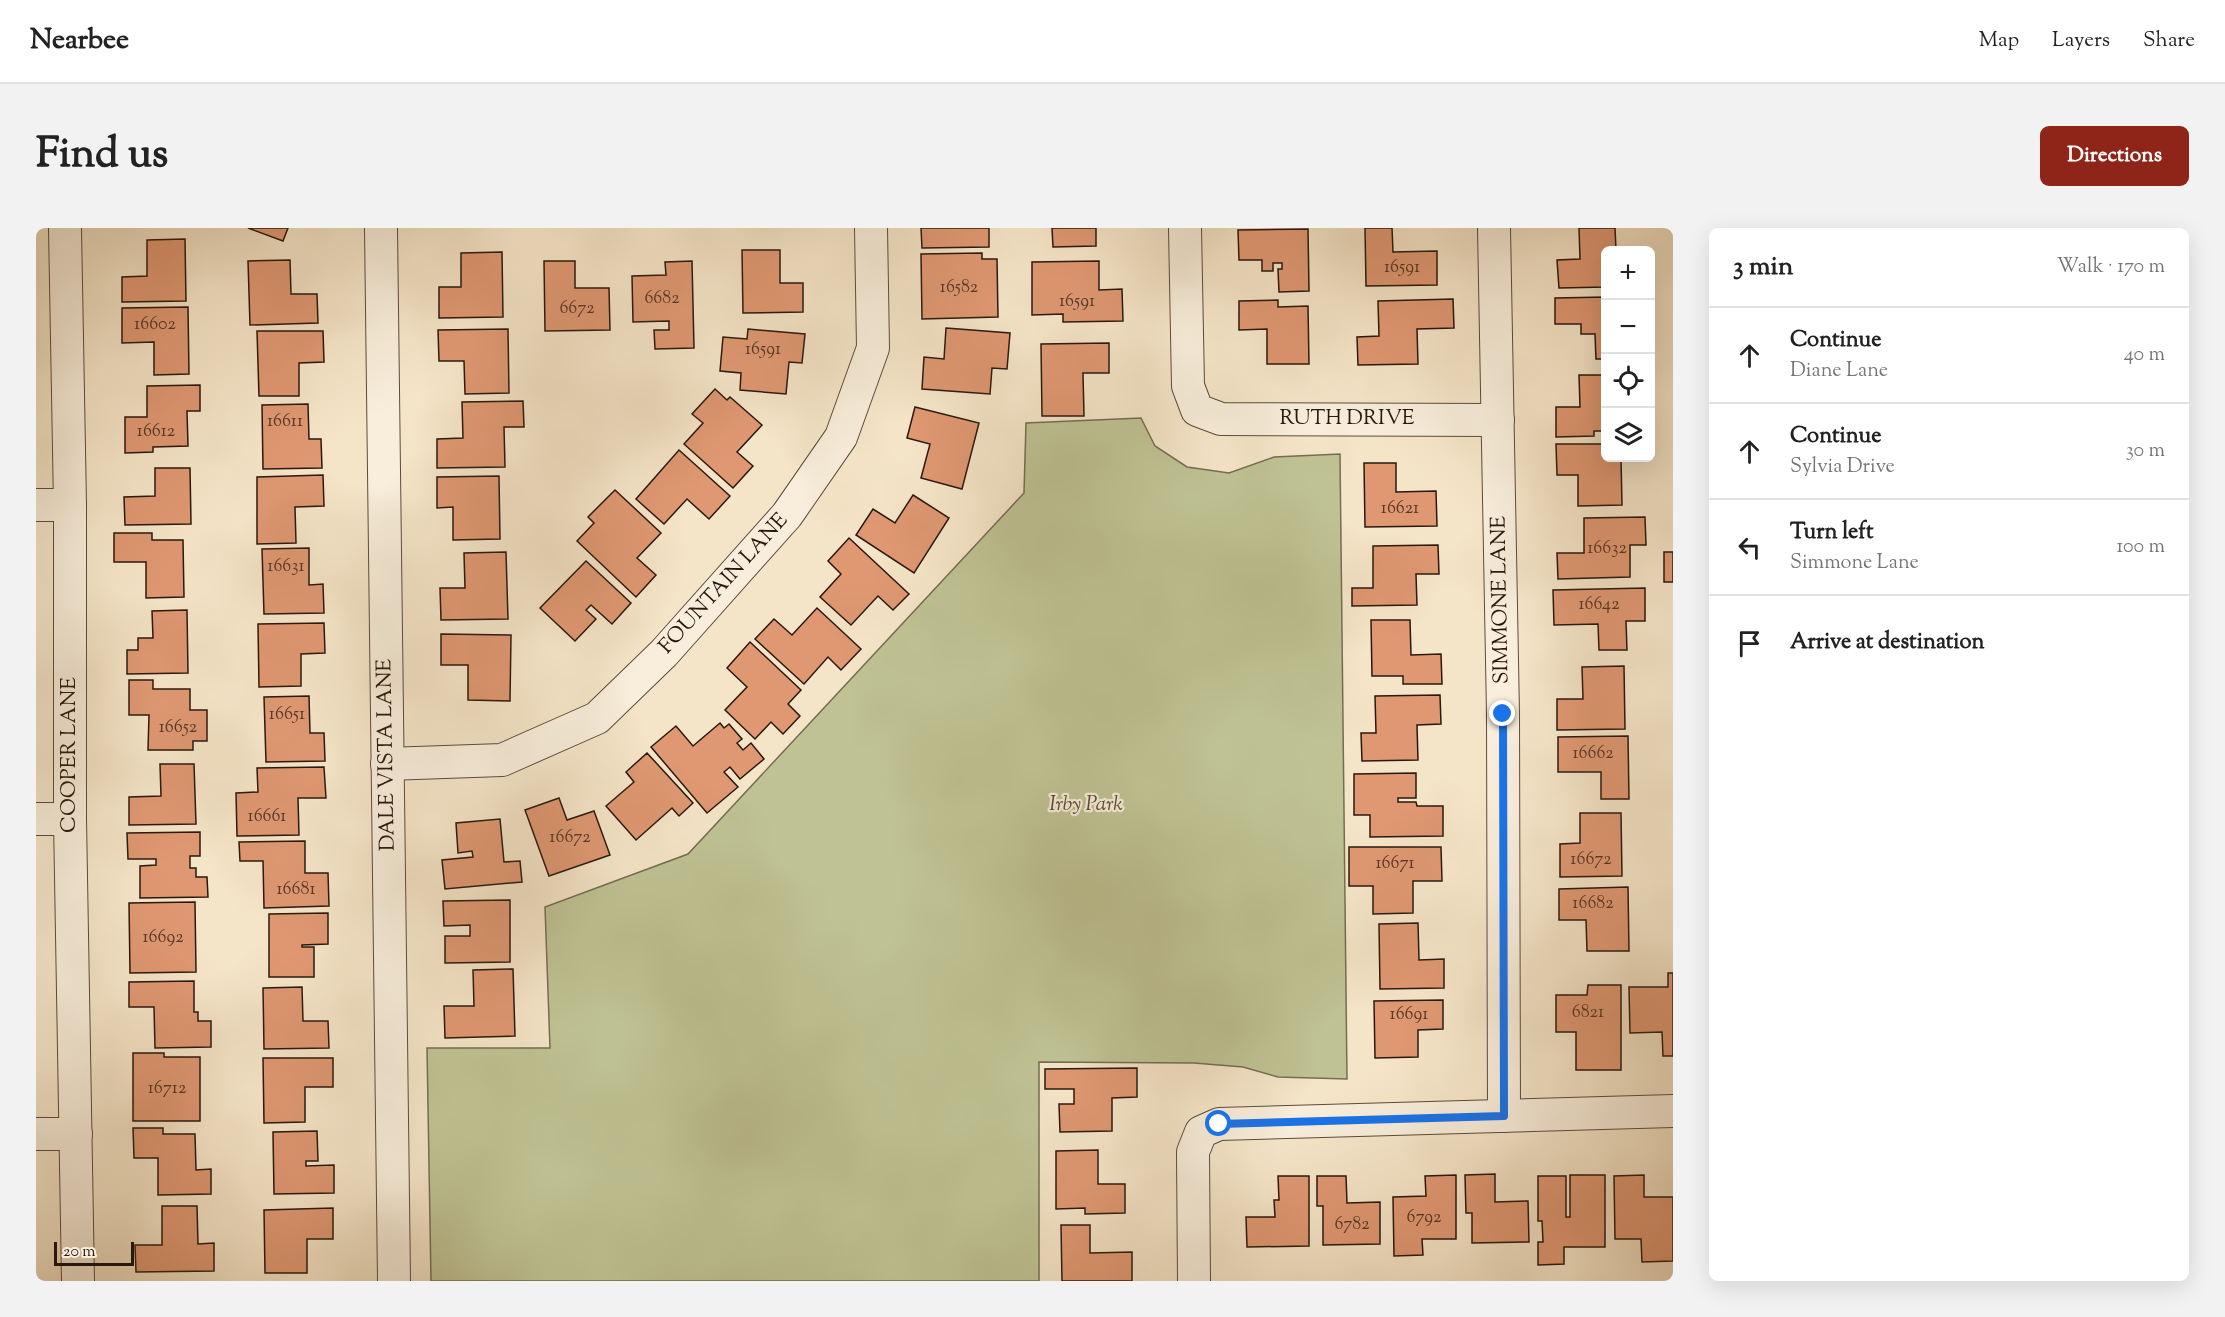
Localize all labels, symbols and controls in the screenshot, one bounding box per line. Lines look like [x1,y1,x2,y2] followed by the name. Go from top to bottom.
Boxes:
[30,21,129,61] text: Nearbee
[1979,26,2019,56] text: Map
[2052,26,2110,56] text: Layers
[2143,26,2195,56] text: Share
[36,126,168,186] text: Find us
[2040,126,2189,186] button: Directions
[1601,246,1655,462] map controls
[1601,246,1655,300] button: +
[1733,249,1793,286] text: 3 min
[2057,253,2165,282] text: Walk · 170 m
[1384,255,1420,281] house number: 16591
[940,275,979,301] house number: 16582
[644,286,680,312] house number: 6682
[1059,289,1095,315] house number: 16591
[559,296,595,322] house number: 6672
[1601,300,1655,354] button: −
[134,312,176,338] house number: 16602
[1790,325,1881,357] text: Continue
[745,337,781,363] house number: 16591
[1733,339,1766,372] icon: ahead
[2124,341,2165,370] text: 40 m
[1601,354,1655,408] button: locate
[1790,357,1888,386] text: Diane Lane
[1279,404,1415,434] street label: RUTH DRIVE
[1601,408,1655,462] button: layers
[267,409,303,435] house number: 16611
[137,419,176,445] house number: 16612
[1790,421,1881,453] text: Continue
[1733,435,1766,468] icon: ahead
[2126,437,2165,466] text: 30 m
[1790,453,1895,482] text: Sylvia Drive
[1381,496,1419,522] house number: 16621
[652,507,796,661] street label: FOUNTAIN LANE
[1485,515,1517,684] street label: SIMMONE LANE
[1790,517,1873,549] text: Turn left
[1733,531,1766,564] icon: left
[2116,533,2165,562] text: 100 m
[1587,536,1627,562] house number: 16632
[1790,549,1919,578] text: Simmone Lane
[267,554,305,580] house number: 16631
[1578,592,1620,618] house number: 16642
[1733,627,1766,660] icon: arrive
[1790,627,1985,659] text: Arrive at destination
[370,658,404,851] street label: DALE VISTA LANE
[55,677,85,833] street label: COOPER LANE
[1489,700,1515,726] route end
[269,702,305,728] house number: 16651
[159,715,198,741] house number: 16652
[1572,741,1614,767] house number: 16662
[1049,790,1123,820] park label: Irby Park
[248,804,286,830] house number: 16661
[549,825,591,851] house number: 16672
[1570,847,1612,873] house number: 16672
[1375,851,1415,877] house number: 16671
[276,877,316,903] house number: 16681
[1572,891,1614,917] house number: 16682
[142,925,184,951] house number: 16692
[1572,1000,1604,1026] house number: 6821
[1390,1002,1428,1028] house number: 16691
[148,1076,187,1102] house number: 16712
[1205,1110,1231,1136] route start
[1407,1205,1442,1231] house number: 6792
[1334,1212,1370,1238] house number: 6782
[54,1239,134,1266] scale bar
[63,1241,96,1264] text: 20 m

